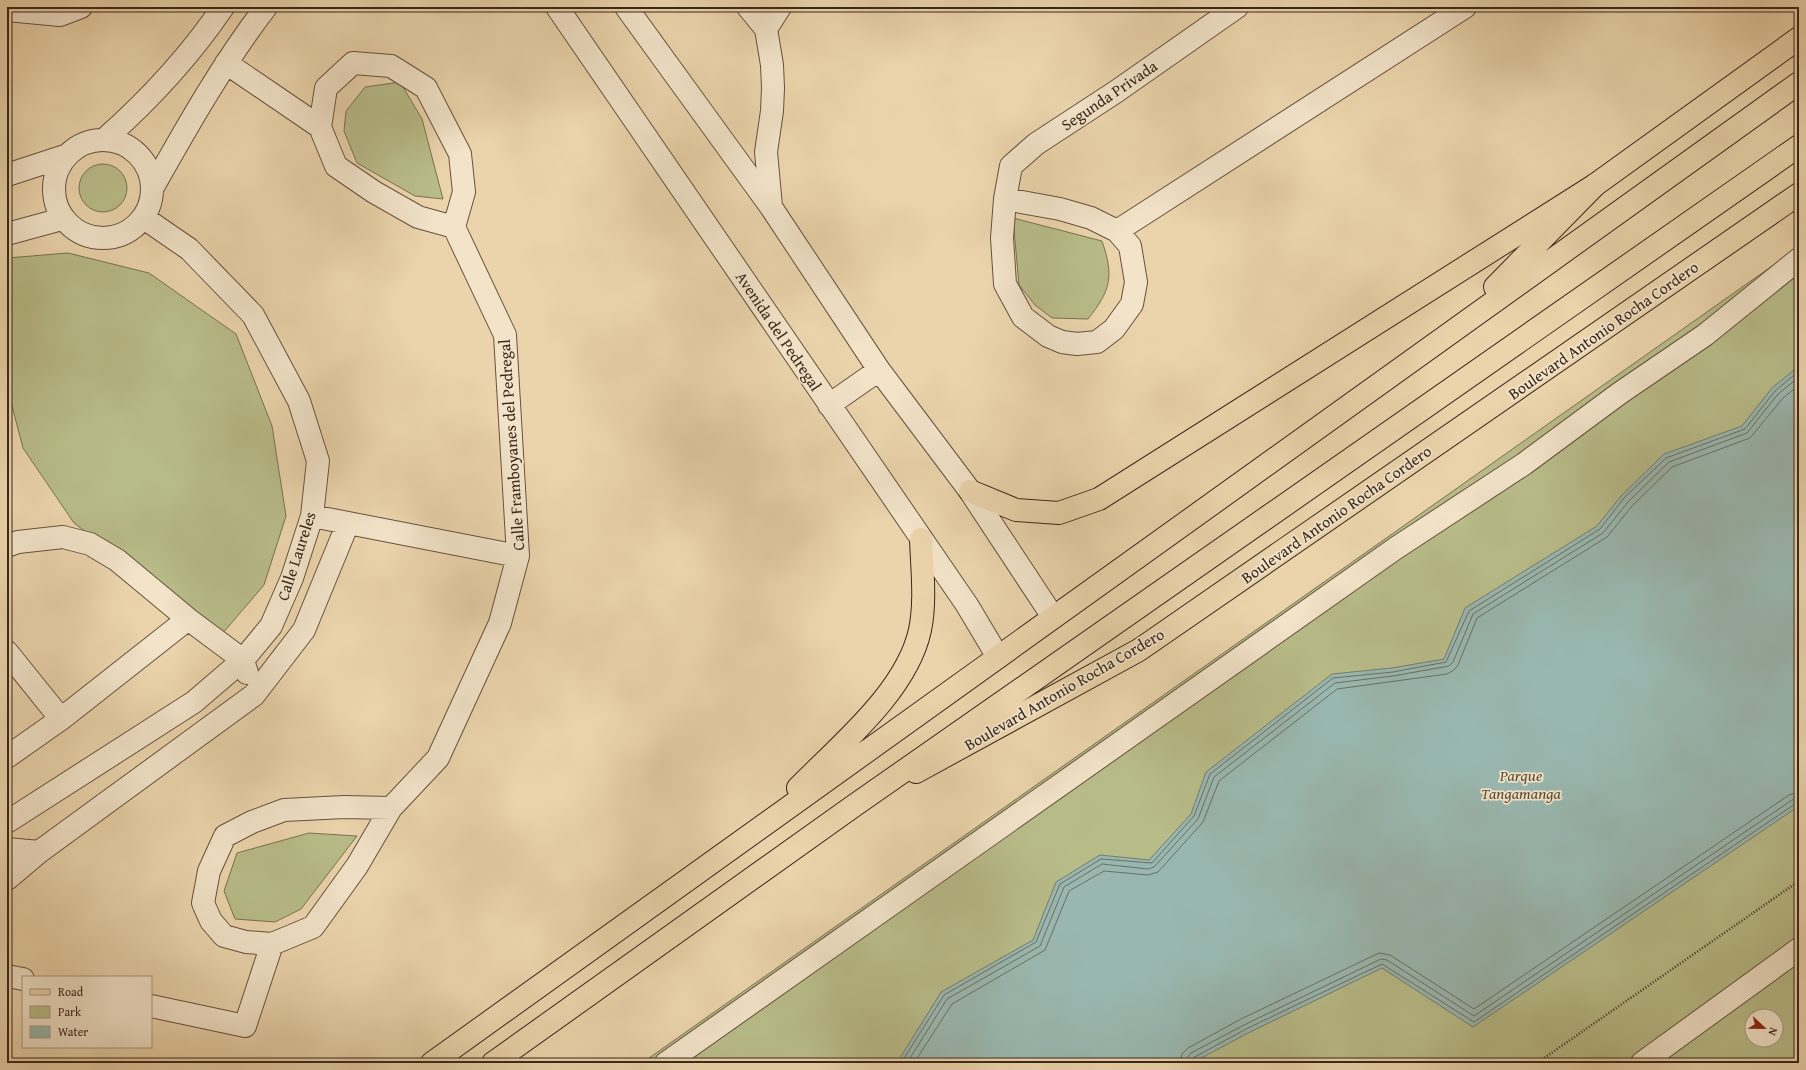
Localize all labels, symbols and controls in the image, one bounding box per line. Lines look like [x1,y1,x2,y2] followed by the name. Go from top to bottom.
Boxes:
[1056,54,1162,136] street label: Segunda Privada
[1503,255,1703,405] street label: Boulevard Antonio Rocha Cordero
[730,266,828,396] street label: Avenida del Pedregal
[492,338,530,552] street label: Calle Framboyanes del Pedregal
[1236,439,1436,589] street label: Boulevard Antonio Rocha Cordero
[270,508,322,604] street label: Calle Laureles
[960,622,1168,756] street label: Boulevard Antonio Rocha Cordero
[1481,763,1562,805] park label: Parque Tangamanga
[22,976,152,1048] legend
[58,983,84,1000] text: Road
[58,1003,82,1020] text: Park
[1744,1008,1784,1048] north arrow
[58,1023,88,1040] text: Water
[1764,1025,1782,1039] text: N

